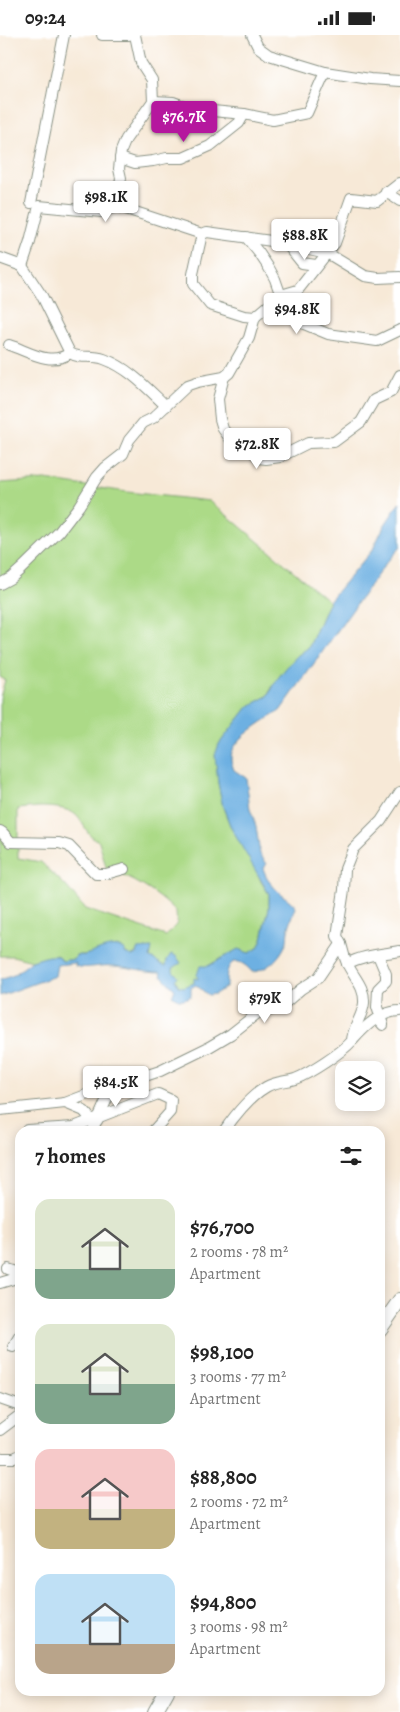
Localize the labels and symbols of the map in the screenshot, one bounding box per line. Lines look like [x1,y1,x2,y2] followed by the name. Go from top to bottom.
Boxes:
[143,101,225,143] pin: $76.7K
[65,181,147,223] pin: $98.1K
[264,219,346,261] pin: $88.8K
[256,293,338,335] pin: $94.8K
[216,427,298,470] pin: $72.8K
[235,981,295,1024] pin: $79K
[75,1065,157,1108] pin: $84.5K

